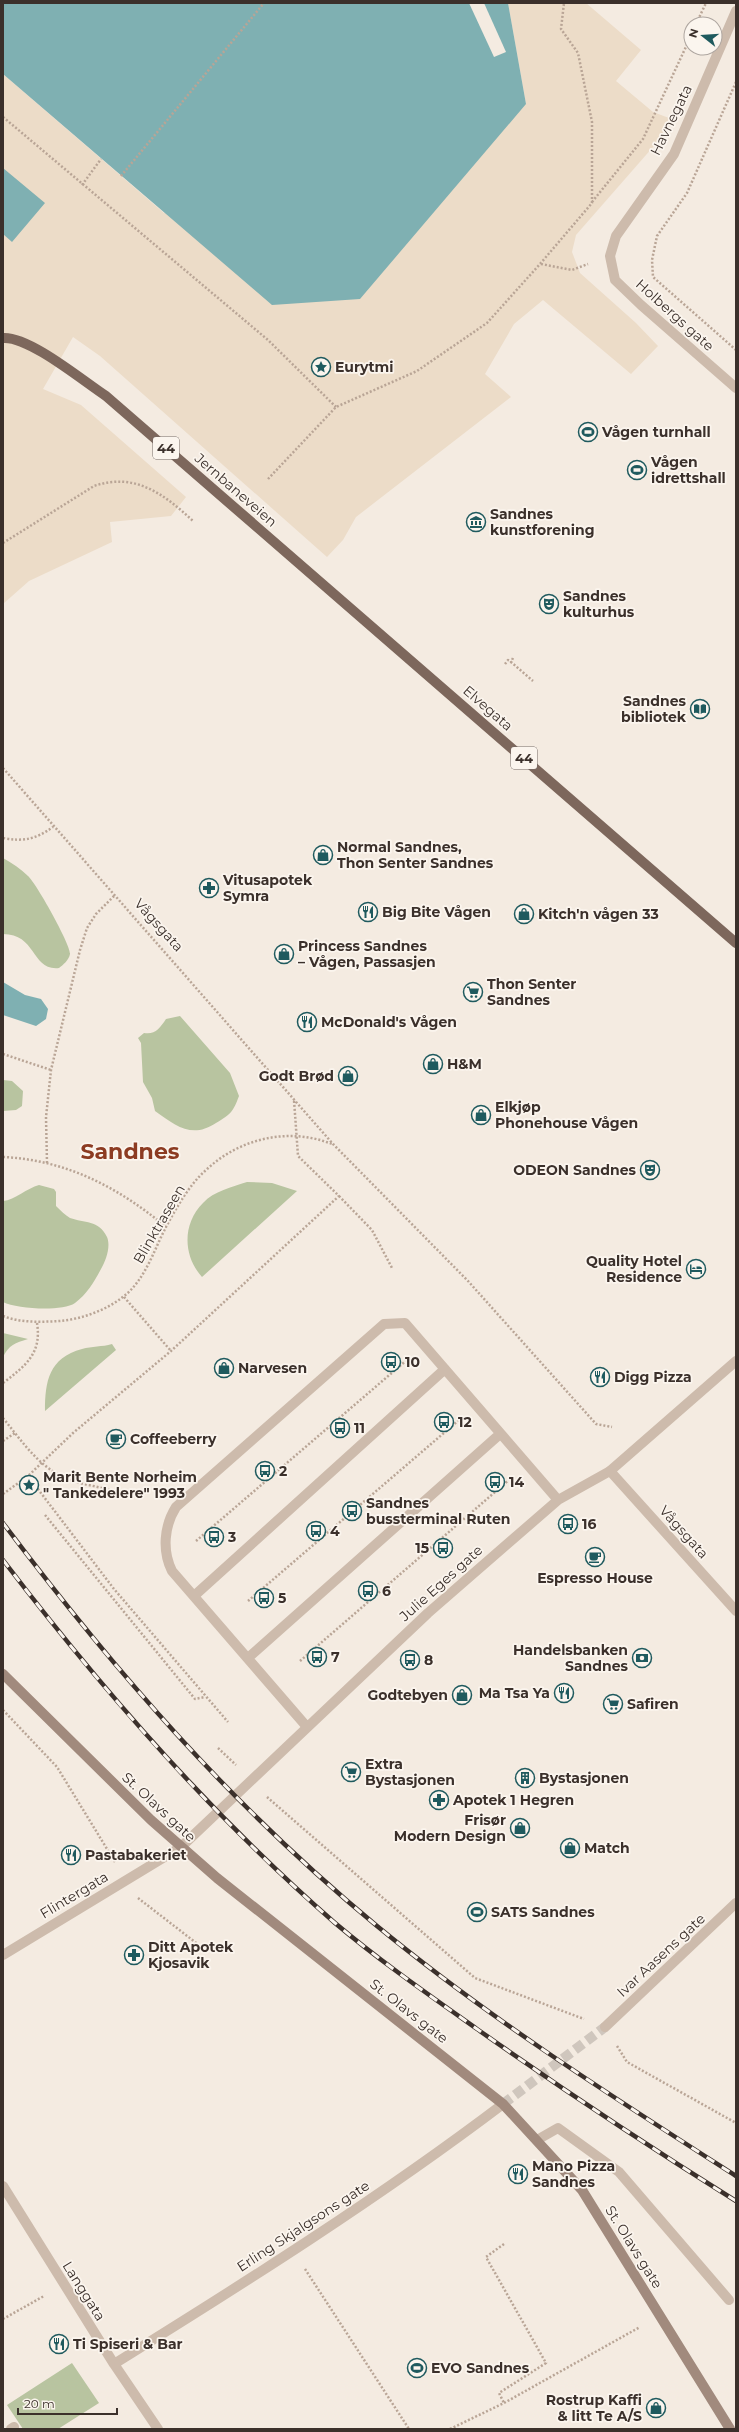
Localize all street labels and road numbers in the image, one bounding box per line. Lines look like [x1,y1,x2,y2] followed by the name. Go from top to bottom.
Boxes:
[646,82,696,158] street label: Havnegata
[632,275,718,355] street label: Holbergs gate
[153,437,179,459] road number: 44
[190,449,281,531] street label: Jernbaneveien
[459,681,517,735] street label: Elvegata
[511,747,537,769] road number: 44
[130,895,188,955] street label: Vågsgata
[129,1181,189,1267] street label: Blinktraseen
[655,1502,713,1562] street label: Vågsgata
[395,1541,486,1626] street label: Julie Eges gate
[118,1768,200,1846] street label: St. Olavs gate
[36,1868,112,1922] street label: Flintergata
[613,1909,709,2001] street label: Ivar Aasens gate
[366,1975,452,2047] street label: St. Olavs gate
[233,2176,373,2276] street label: Erling Skjalgsons gate
[601,2202,667,2292] street label: St. Olavs gate
[59,2258,109,2324] street label: Langgata

